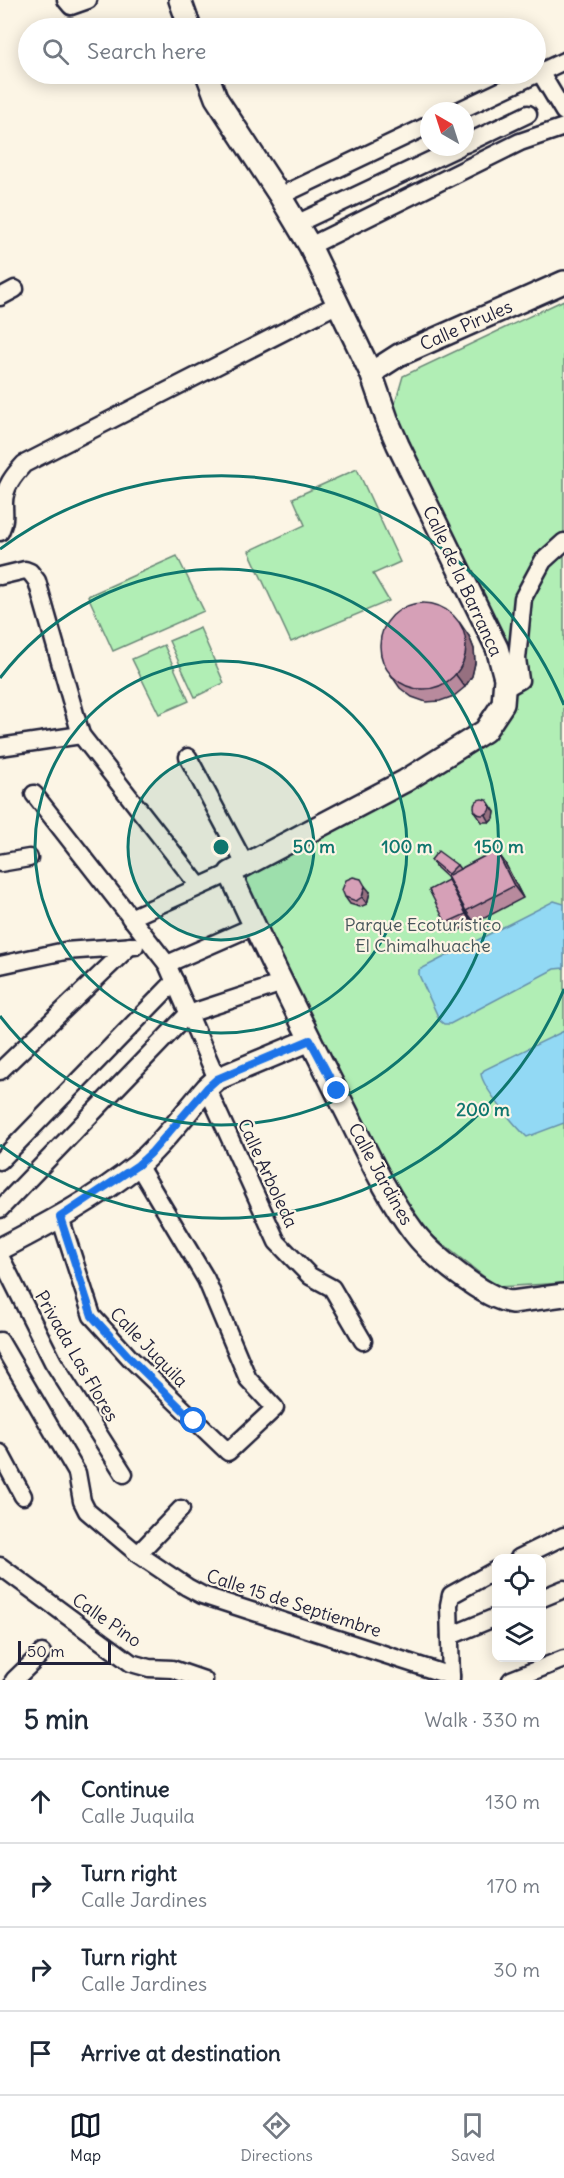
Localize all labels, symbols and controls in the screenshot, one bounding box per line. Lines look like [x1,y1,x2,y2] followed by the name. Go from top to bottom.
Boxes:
[18,18,546,84] search box
[39,35,72,68] icon: search
[87,37,206,65] text: Search here
[420,102,474,156] north arrow
[416,294,516,356] street label: Calle Pirules
[418,502,508,660] street label: Calle de la Barranca
[293,835,335,858] text: 50 m
[382,835,433,858] text: 100 m
[474,835,524,858] text: 150 m
[211,837,231,857] centre of rings
[345,913,501,957] park label: Parque Ecoturístico El Chimalhuache
[323,1077,349,1103] route end
[456,1098,510,1121] text: 200 m
[233,1115,303,1231] street label: Calle Arboleda
[343,1119,419,1229] street label: Calle Jardines
[30,1286,124,1426] street label: Privada Las Flores
[105,1302,193,1392] street label: Calle Juquila
[180,1407,206,1433] route start
[492,1554,546,1662] map controls
[492,1554,546,1608] button: locate
[204,1564,384,1642] street label: Calle 15 de Septiembre
[68,1588,146,1652] street label: Calle Pino
[492,1608,546,1662] button: layers
[18,1638,111,1666] scale bar
[27,1641,65,1661] text: 50 m
[24,1703,89,1736] text: 5 min
[424,1707,540,1732] text: Walk · 330 m
[81,1775,170,1803] text: Continue
[24,1785,57,1818] icon: ahead
[485,1789,540,1814] text: 130 m
[81,1803,195,1828] text: Calle Juquila
[81,1859,177,1887] text: Turn right
[24,1869,57,1902] icon: right
[487,1873,540,1898] text: 170 m
[81,1887,207,1912] text: Calle Jardines
[81,1943,177,1971] text: Turn right
[24,1953,57,1986] icon: right
[493,1957,540,1982] text: 30 m
[81,1971,207,1996] text: Calle Jardines
[24,2037,57,2070] icon: arrive
[81,2039,281,2067] text: Arrive at destination
[69,2109,102,2165] tab: Map
[240,2109,313,2165] tab: Directions
[451,2109,495,2165] tab: Saved

